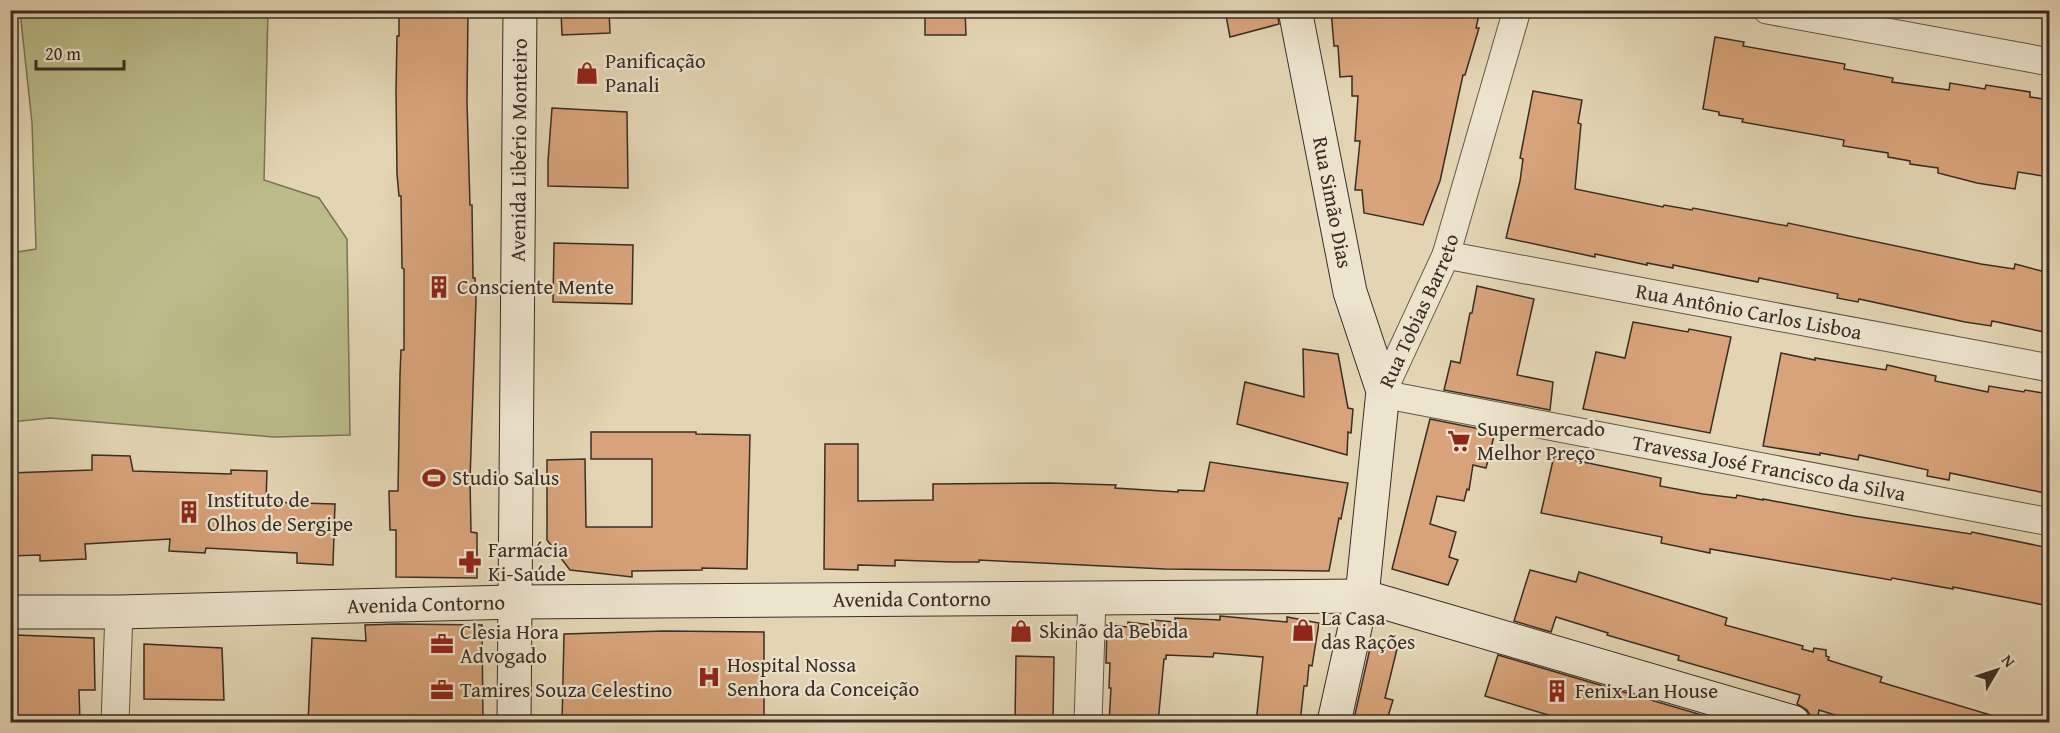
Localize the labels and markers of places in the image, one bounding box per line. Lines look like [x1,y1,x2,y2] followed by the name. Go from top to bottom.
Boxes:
[605,45,706,100] place label: Panificação Panali
[574,60,600,86] shop icon: Panificação Panali
[457,271,614,302] place label: Consciente Mente
[426,274,452,300] building icon: Consciente Mente
[1477,413,1605,468] place label: Supermercado Melhor Preço
[1446,428,1472,454] supermarket icon: Supermercado Melhor Preço
[452,462,559,493] place label: Studio Salus
[421,465,447,491] sports icon: Studio Salus
[207,484,353,539] place label: Instituto de Olhos de Sergipe
[176,499,202,525] building icon: Instituto de Olhos de Sergipe
[488,534,568,589] place label: Farmácia Ki-Saúde
[457,549,483,575] pharmacy icon: Farmácia Ki-Saúde
[1321,602,1415,657] place label: La Casa das Rações
[1039,615,1188,646] place label: Skinão da Bebida
[460,616,559,671] place label: Clesia Hora Advogado
[1290,617,1316,643] shop icon: La Casa das Rações
[1008,618,1034,644] shop icon: Skinão da Bebida
[429,631,455,657] office icon: Clesia Hora Advogado
[727,649,919,704] place label: Hospital Nossa Senhora da Conceição
[696,664,722,690] hospital icon: Hospital Nossa Senhora da Conceição
[460,674,672,705] place label: Tamires Souza Celestino
[1575,675,1718,706] place label: Fenix Lan House
[429,677,455,703] office icon: Tamires Souza Celestino
[1544,678,1570,704] building icon: Fenix Lan House

